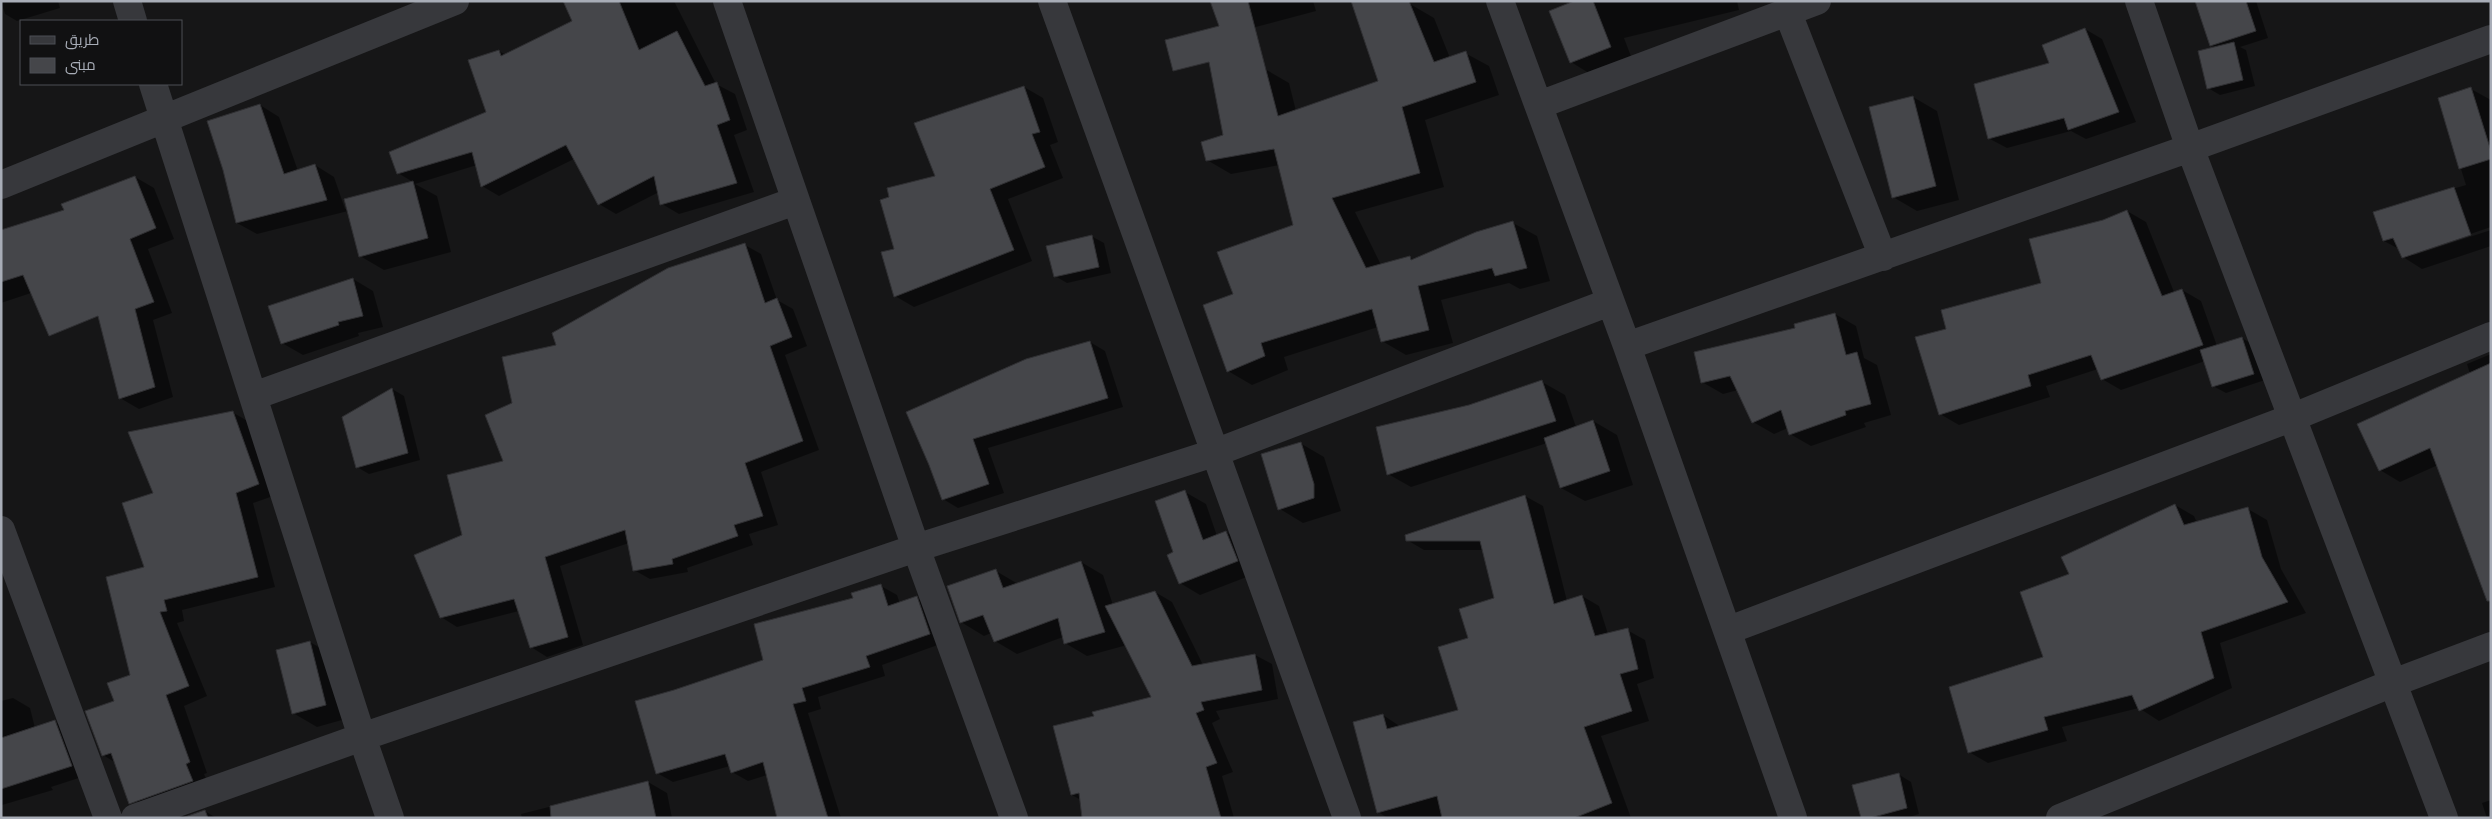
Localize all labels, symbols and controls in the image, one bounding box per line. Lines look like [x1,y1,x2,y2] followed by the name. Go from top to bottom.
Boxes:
[20,20,182,85] legend
[65,29,99,50] text: طريق
[65,54,96,75] text: مبنى

